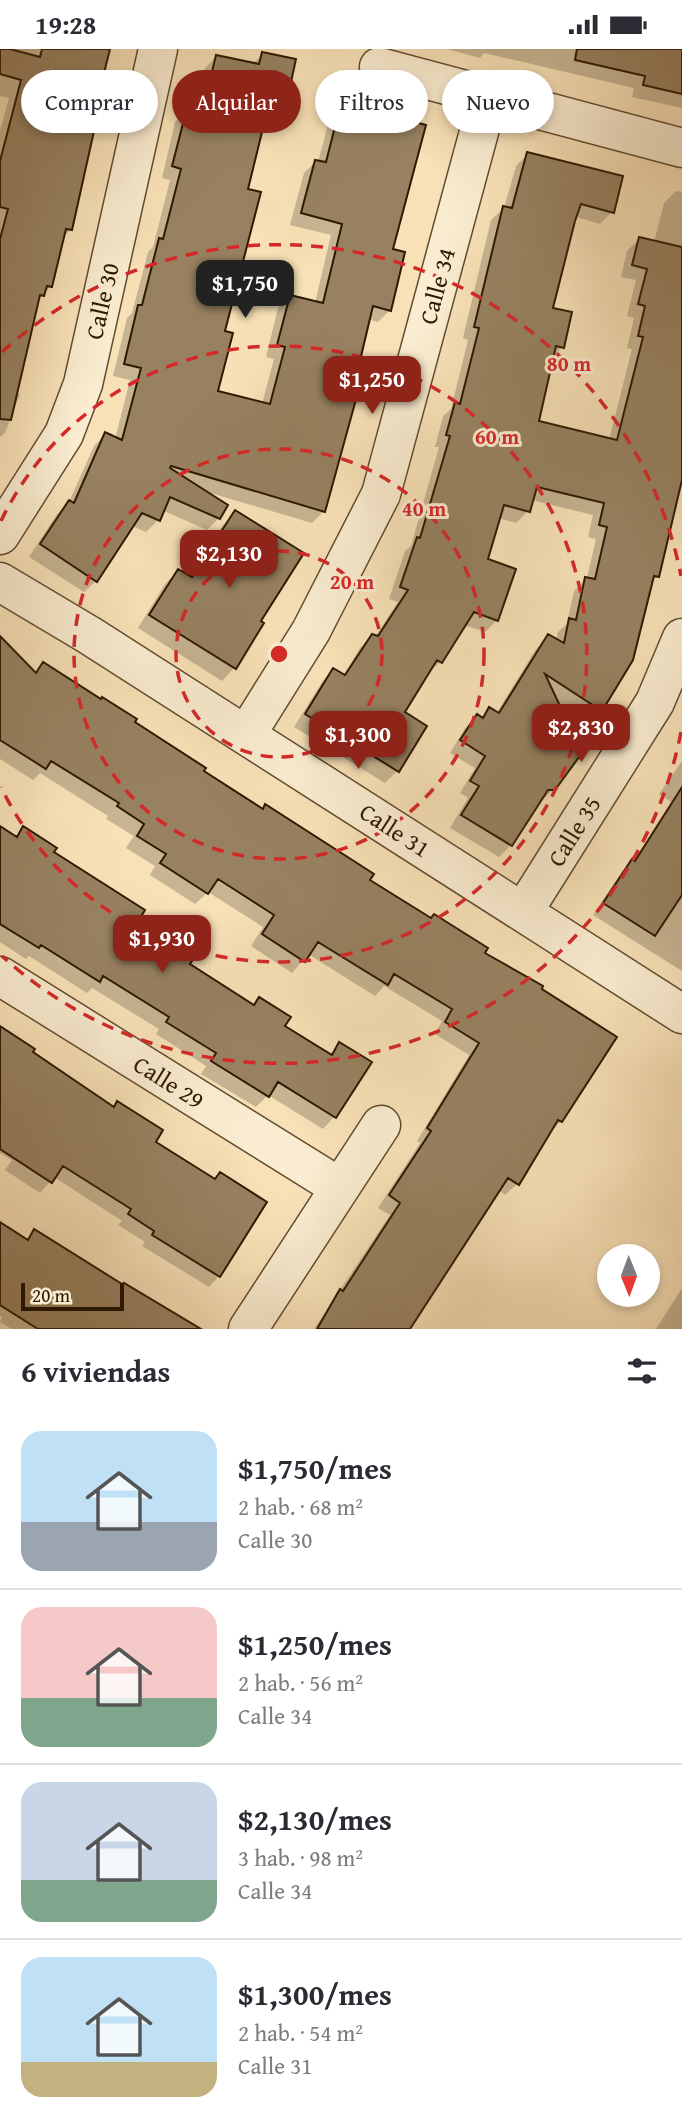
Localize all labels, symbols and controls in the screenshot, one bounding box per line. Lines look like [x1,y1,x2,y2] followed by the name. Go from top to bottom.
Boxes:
[35,5,96,44] text: 19:28
[21,70,158,133] chip: Comprar
[172,70,301,133] chip: Alquilar
[315,70,428,133] chip: Filtros
[442,70,554,133] chip: Nuevo
[410,244,464,328] street label: Calle 34
[76,259,128,343] street label: Calle 30
[188,261,302,320] pin: $1,750
[212,266,278,299] text: $1,750
[547,348,591,379] text: 80 m
[315,357,429,416] pin: $1,250
[339,362,405,395] text: $1,250
[475,421,519,452] text: 60 m
[402,493,446,524] text: 40 m
[172,531,286,590] pin: $2,130
[196,536,262,569] text: $2,130
[330,566,374,597] text: 20 m
[267,642,291,666] centre of rings
[524,705,638,764] pin: $2,830
[548,710,614,743] text: $2,830
[301,711,415,771] pin: $1,300
[325,717,391,750] text: $1,300
[539,789,609,873] street label: Calle 35
[353,794,437,866] street label: Calle 31
[105,915,219,975] pin: $1,930
[129,921,195,954] text: $1,930
[127,1047,211,1117] street label: Calle 29
[597,1244,660,1307] north arrow
[597,1244,660,1307] map controls
[21,1280,124,1312] scale bar
[32,1281,70,1309] text: 20 m
[21,1349,170,1393] text: 6 viviendas
[623,1352,661,1390] icon: filters
[238,1446,392,1490] text: $1,750/mes
[77,1459,161,1543] icon: home
[238,1490,363,1523] text: 2 hab. · 68 m²
[238,1523,312,1556] text: Calle 30
[238,1622,392,1666] text: $1,250/mes
[77,1635,161,1719] icon: home
[238,1666,363,1699] text: 2 hab. · 56 m²
[238,1699,312,1732] text: Calle 34
[238,1797,392,1841] text: $2,130/mes
[77,1810,161,1894] icon: home
[238,1841,363,1874] text: 3 hab. · 98 m²
[238,1874,312,1907] text: Calle 34
[238,1972,392,2016] text: $1,300/mes
[77,1985,161,2069] icon: home
[238,2016,363,2049] text: 2 hab. · 54 m²
[238,2049,312,2082] text: Calle 31

